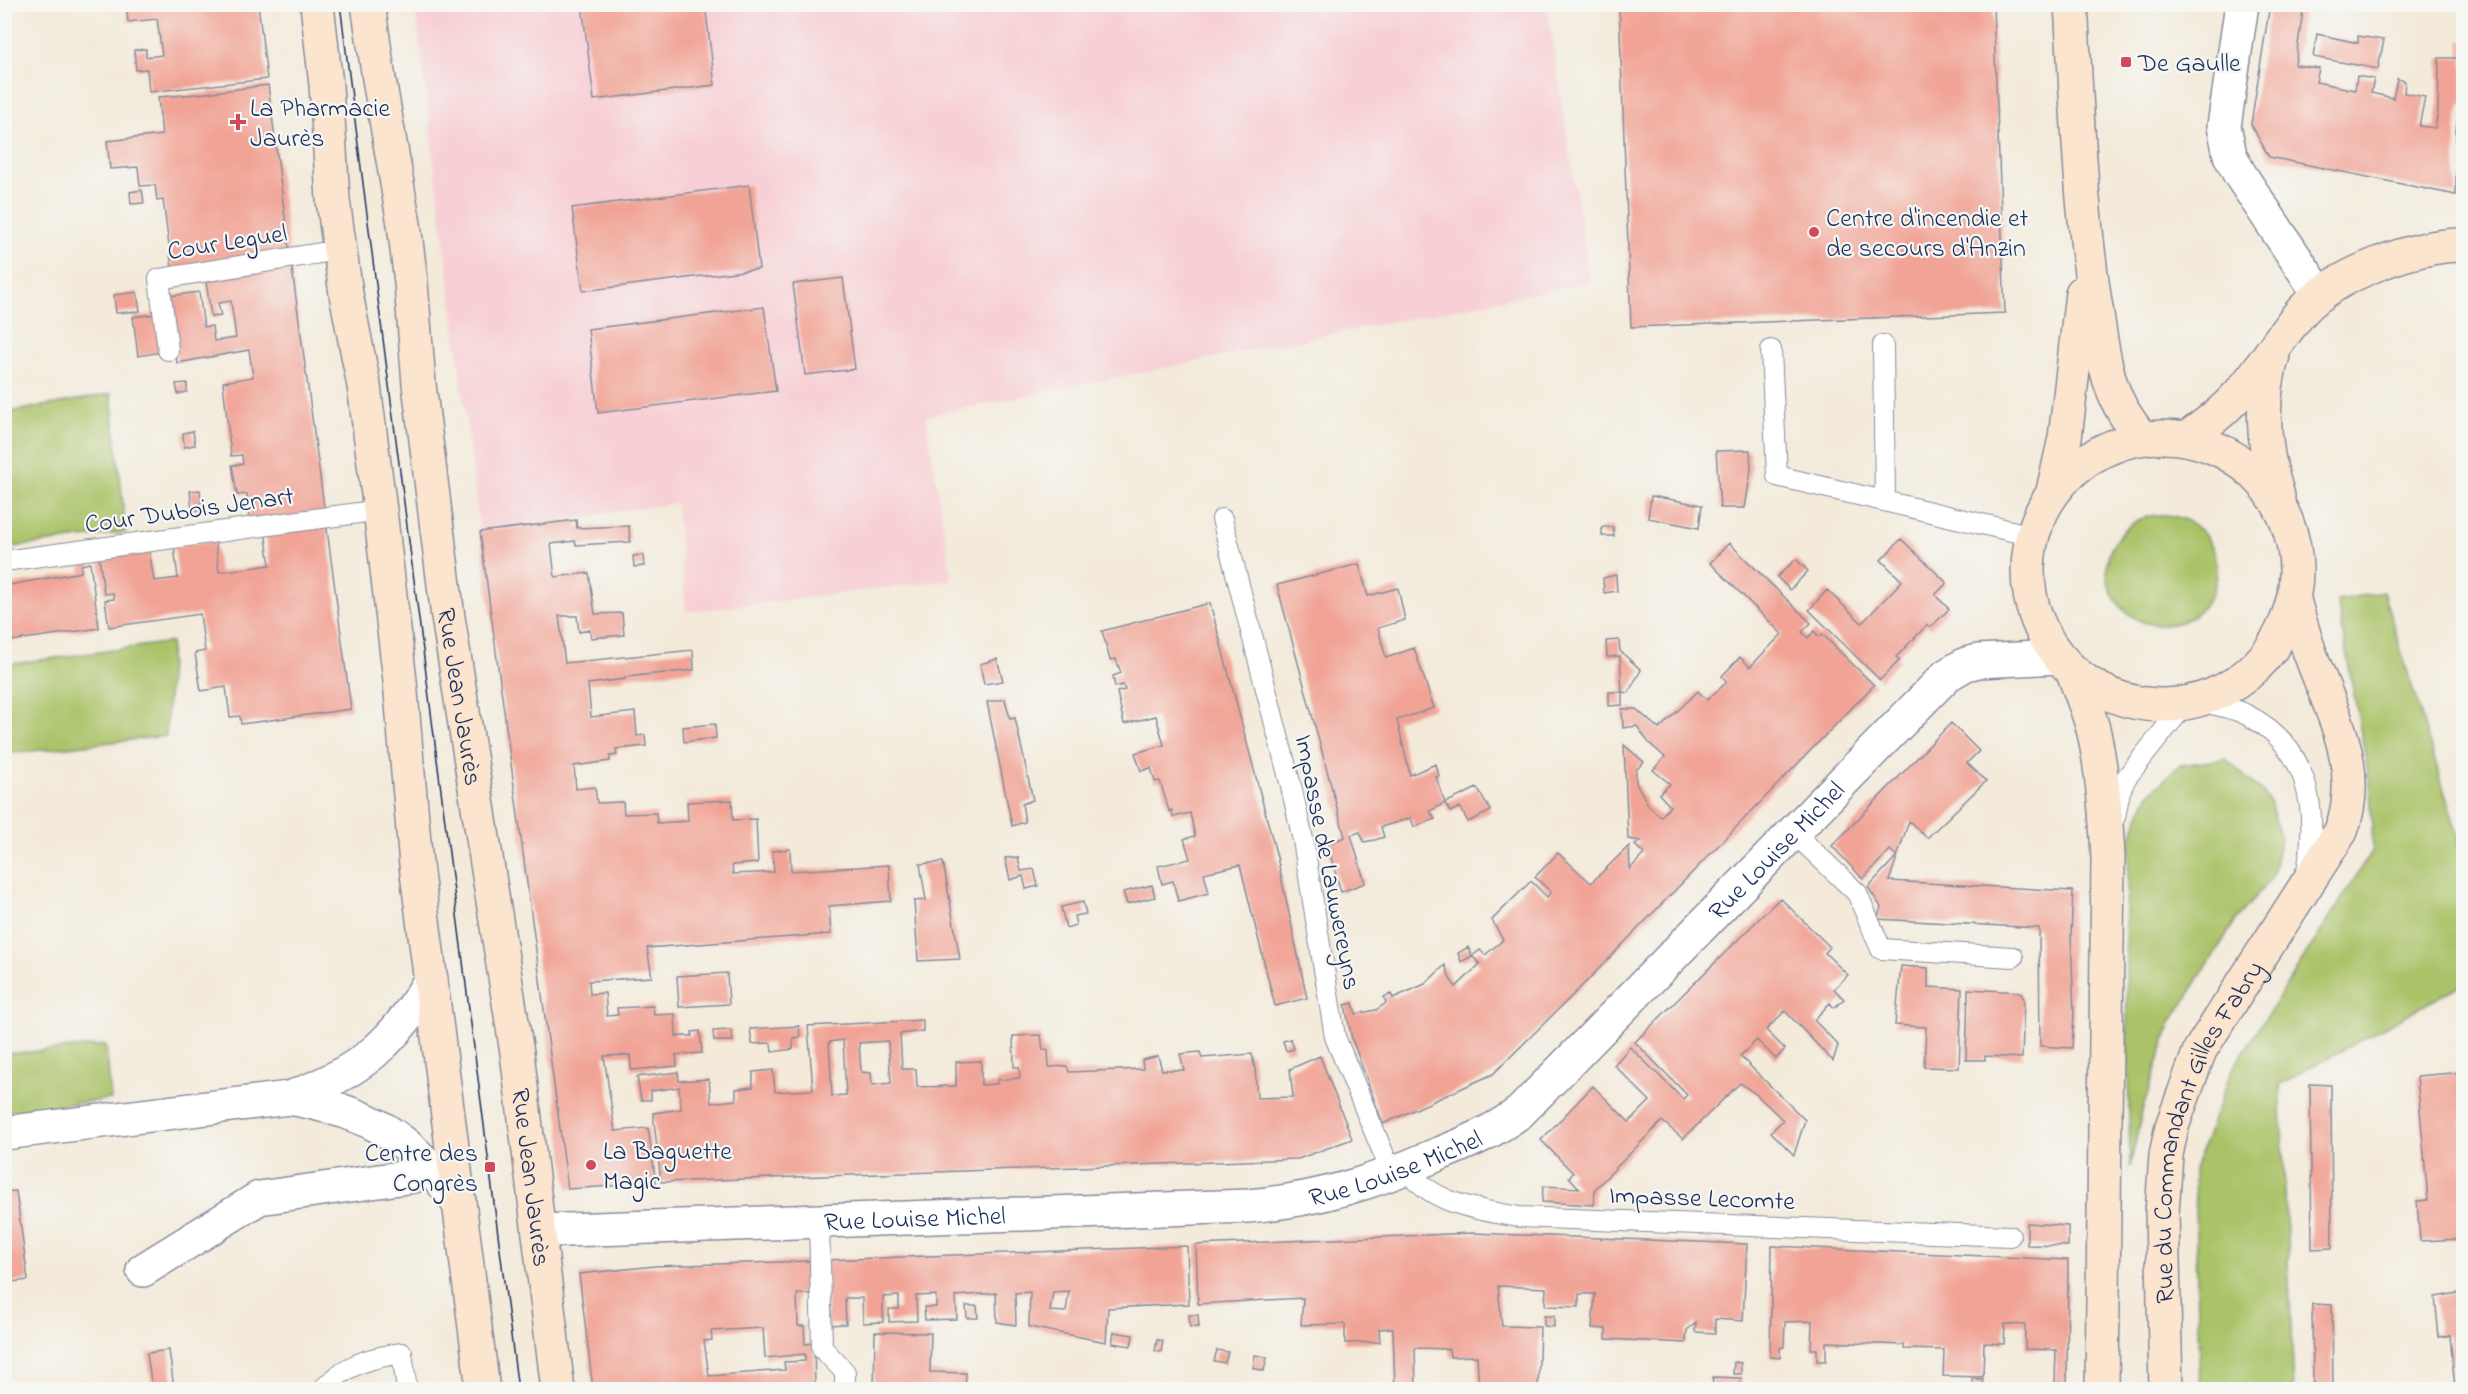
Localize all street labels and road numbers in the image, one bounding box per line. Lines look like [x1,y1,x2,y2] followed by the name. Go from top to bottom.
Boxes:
[165,216,290,272] street label: Cour Leguel
[82,478,297,545] street label: Cour Dubois Jenart
[425,606,490,789] street label: Rue Jean Jaurès
[1283,732,1369,993] street label: Impasse de Lauwereyns
[1701,774,1855,930] street label: Rue Louise Michel
[2146,954,2275,1304] street label: Rue du Commandant Gilles Fabry
[499,1086,559,1269] street label: Rue Jean Jaurès
[1306,1122,1490,1219] street label: Rue Louise Michel
[1608,1178,1796,1222] street label: Impasse Lecomte
[823,1199,1006,1243] street label: Rue Louise Michel

